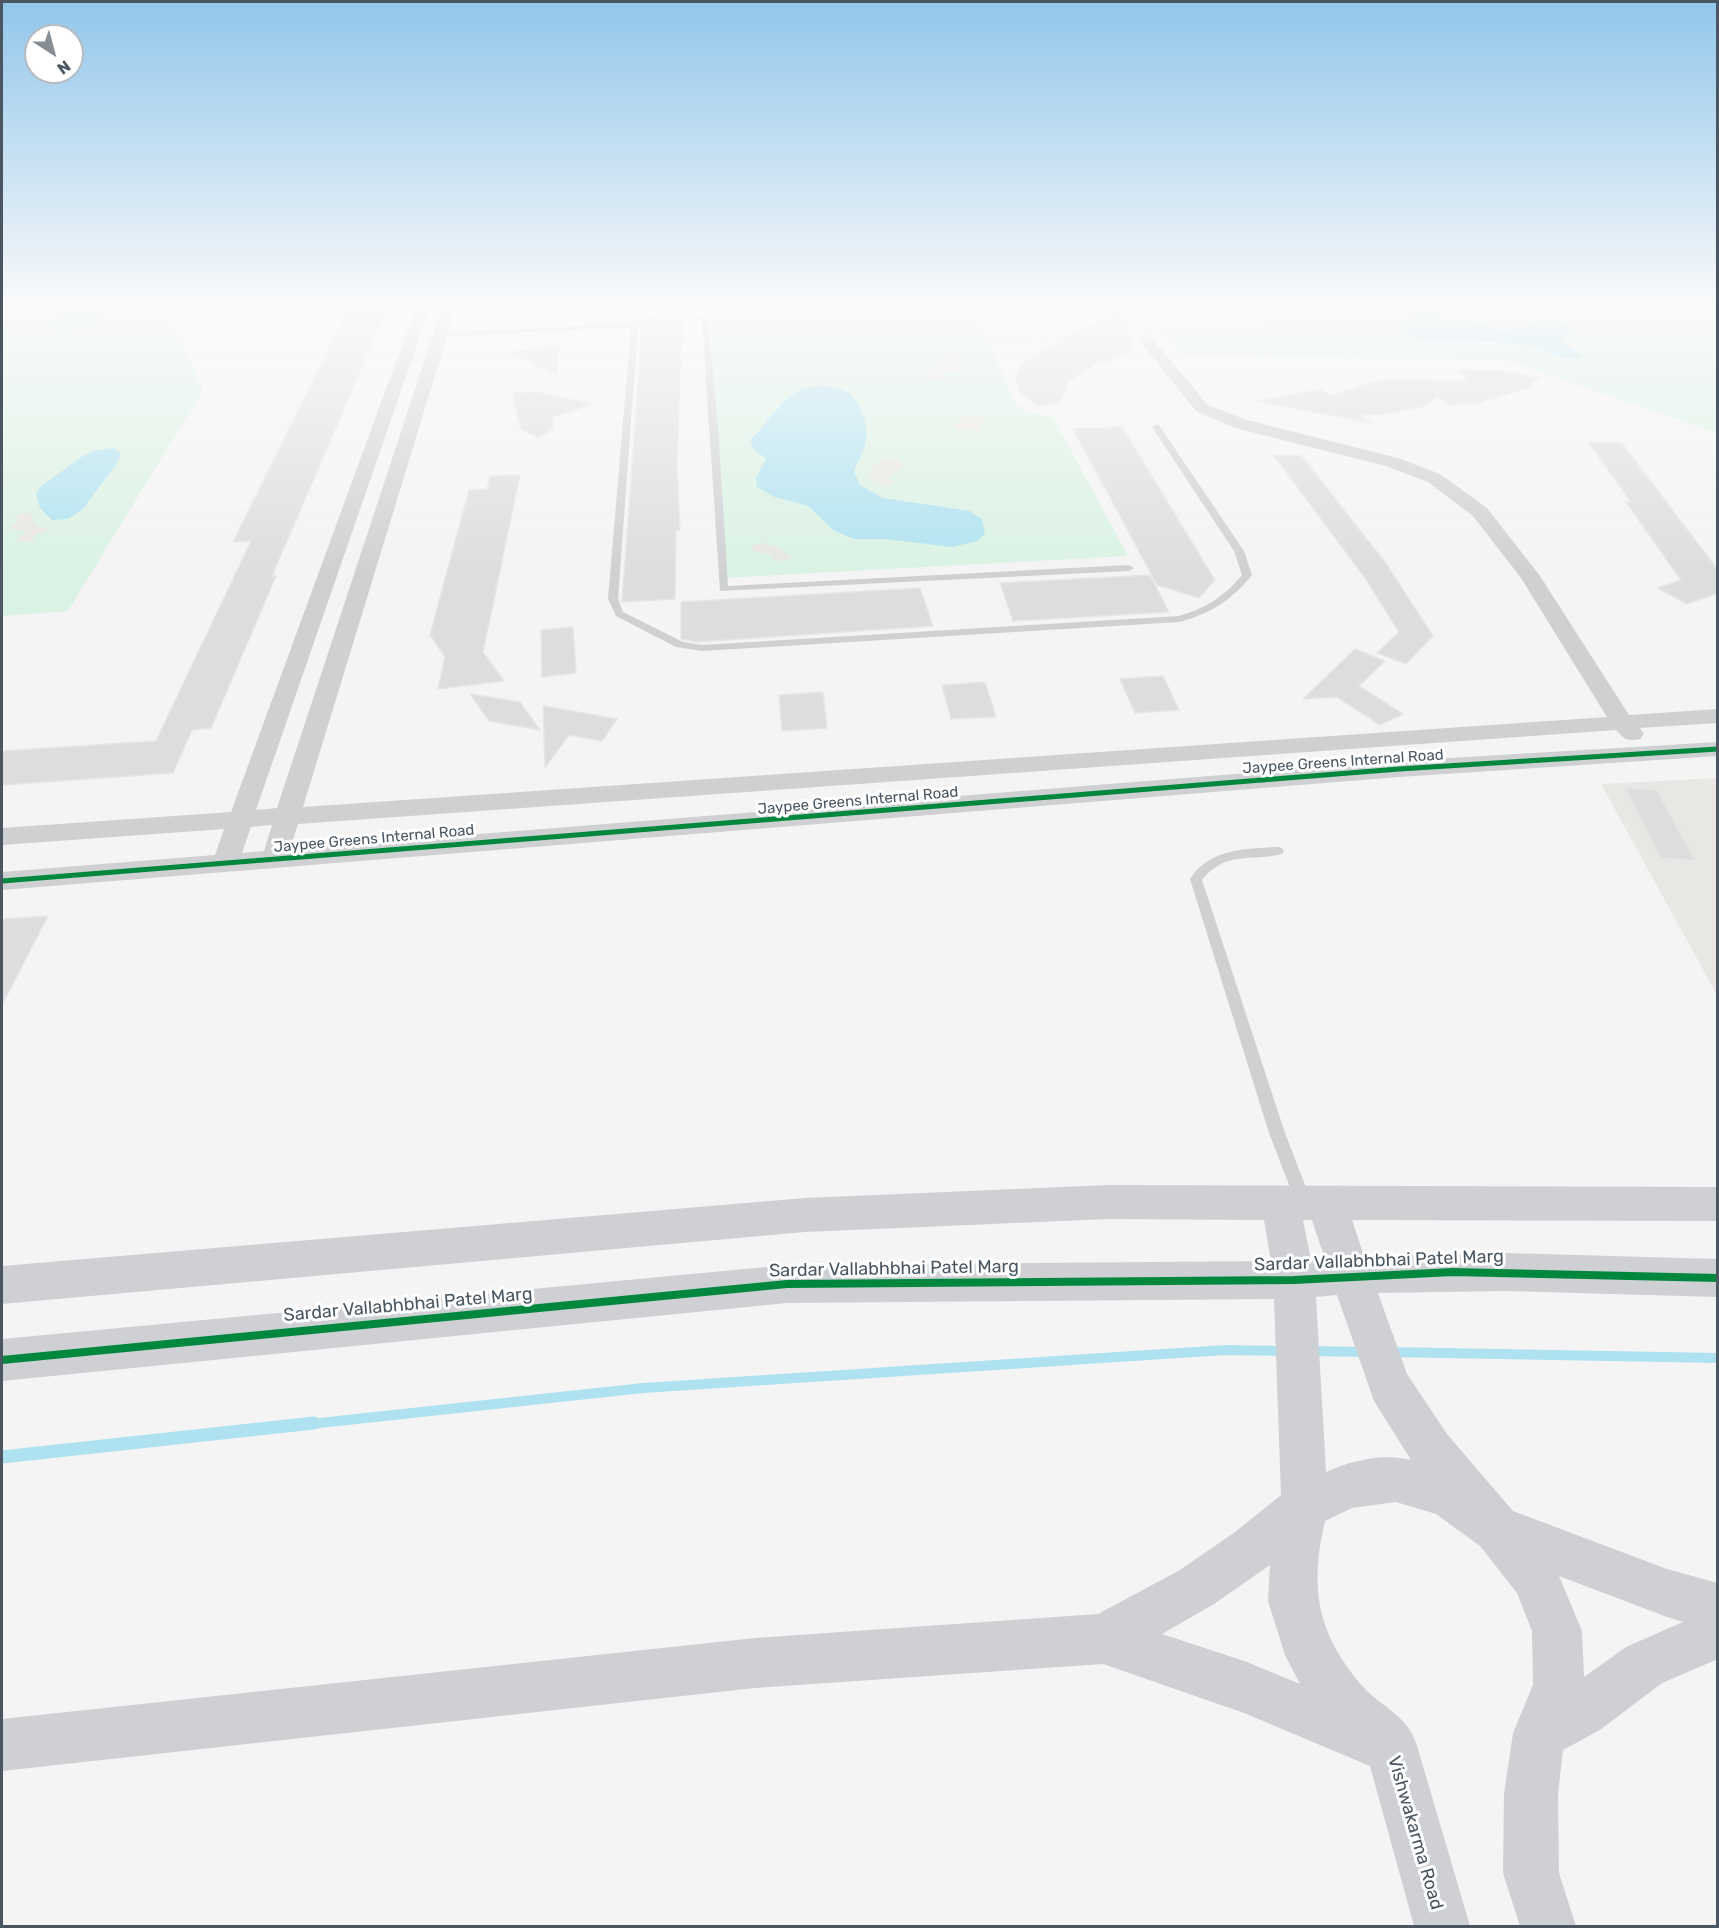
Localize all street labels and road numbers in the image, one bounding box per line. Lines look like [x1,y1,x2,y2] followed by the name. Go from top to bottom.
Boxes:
[1242,746,1444,778] street label: Jaypee Greens Internal Road
[757,783,959,819] street label: Jaypee Greens Internal Road
[273,821,475,857] street label: Jaypee Greens Internal Road
[1254,1246,1504,1276] street label: Sardar Vallabhbhai Patel Marg
[769,1256,1019,1282] street label: Sardar Vallabhbhai Patel Marg
[283,1283,533,1327] street label: Sardar Vallabhbhai Patel Marg
[1383,1754,1447,1912] street label: Vishwakarma Road

